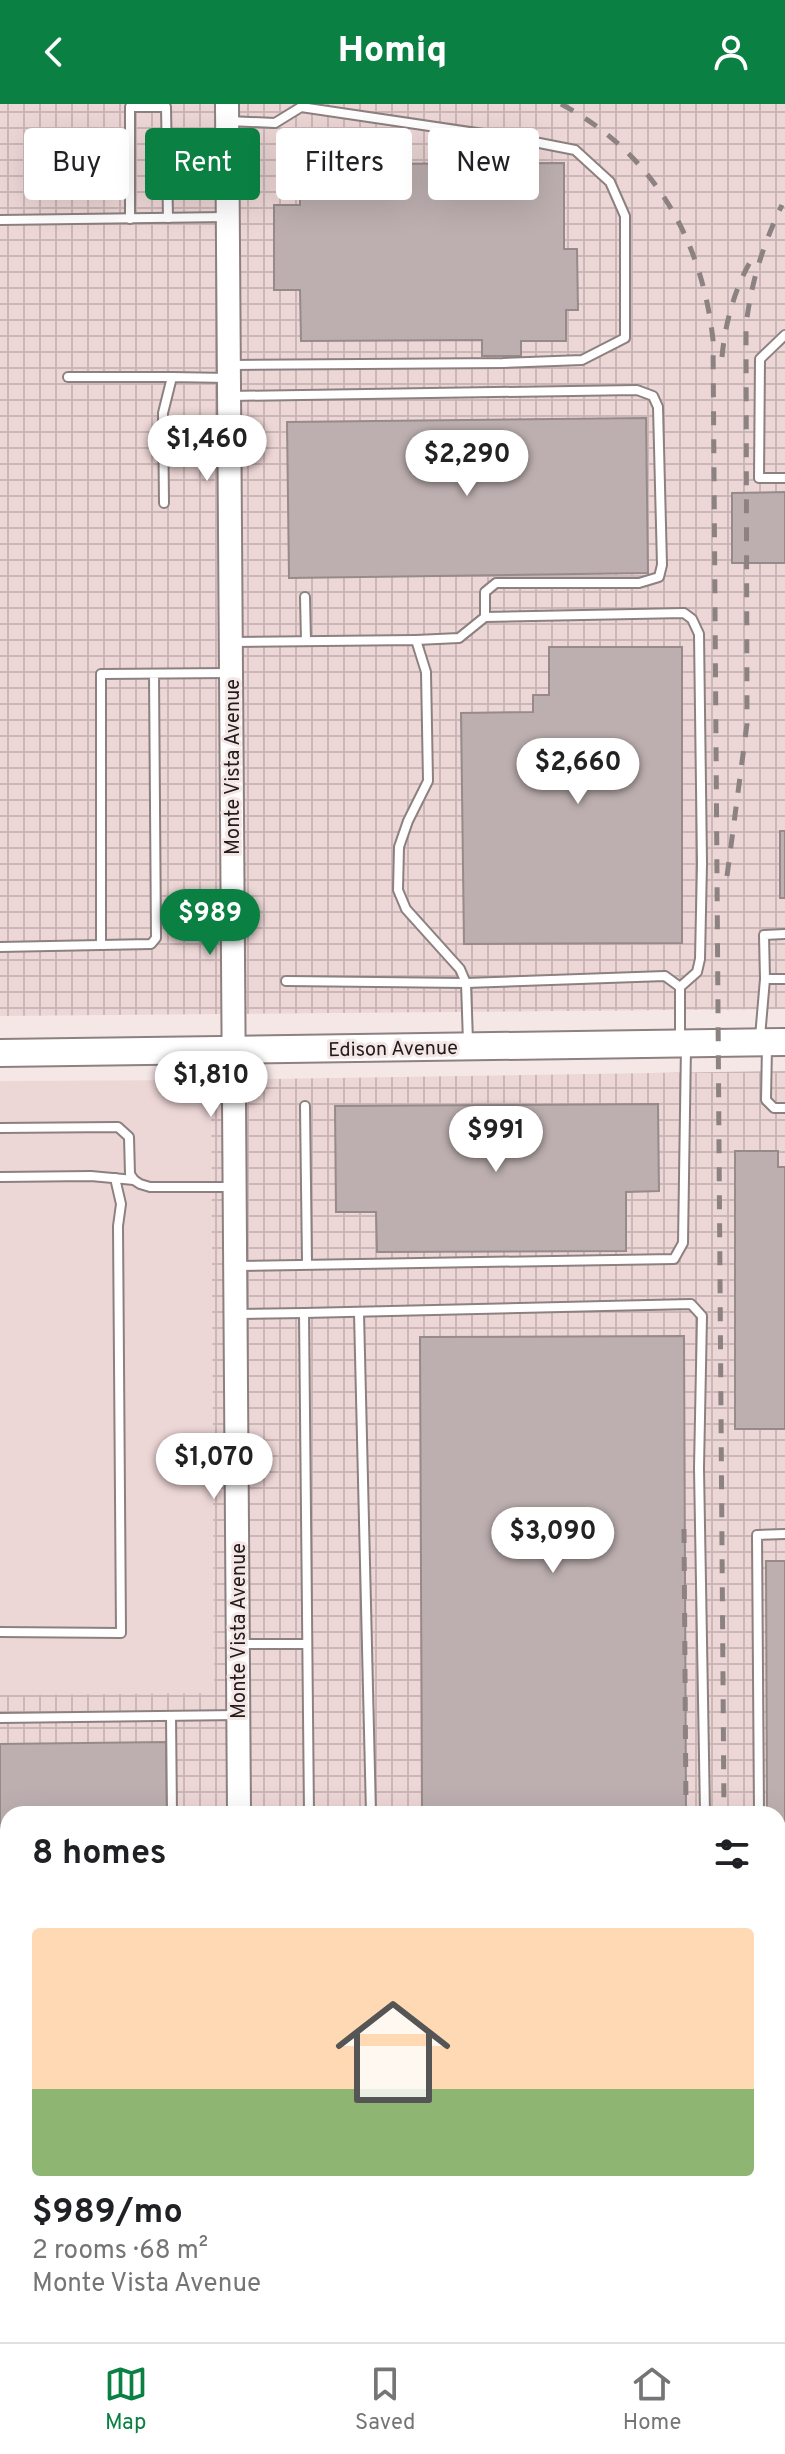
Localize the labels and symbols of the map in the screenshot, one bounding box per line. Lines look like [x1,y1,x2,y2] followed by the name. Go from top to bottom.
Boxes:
[142,415,272,483] pin: $1,460
[402,430,532,498] pin: $2,290
[221,679,247,855] street label: Monte Vista Avenue
[513,738,643,806] pin: $2,660
[163,889,257,957] pin: $989
[328,1036,458,1064] street label: Edison Avenue
[146,1051,276,1119] pin: $1,810
[449,1106,543,1174] pin: $991
[149,1433,279,1501] pin: $1,070
[488,1507,618,1575] pin: $3,090
[227,1543,253,1719] street label: Monte Vista Avenue

